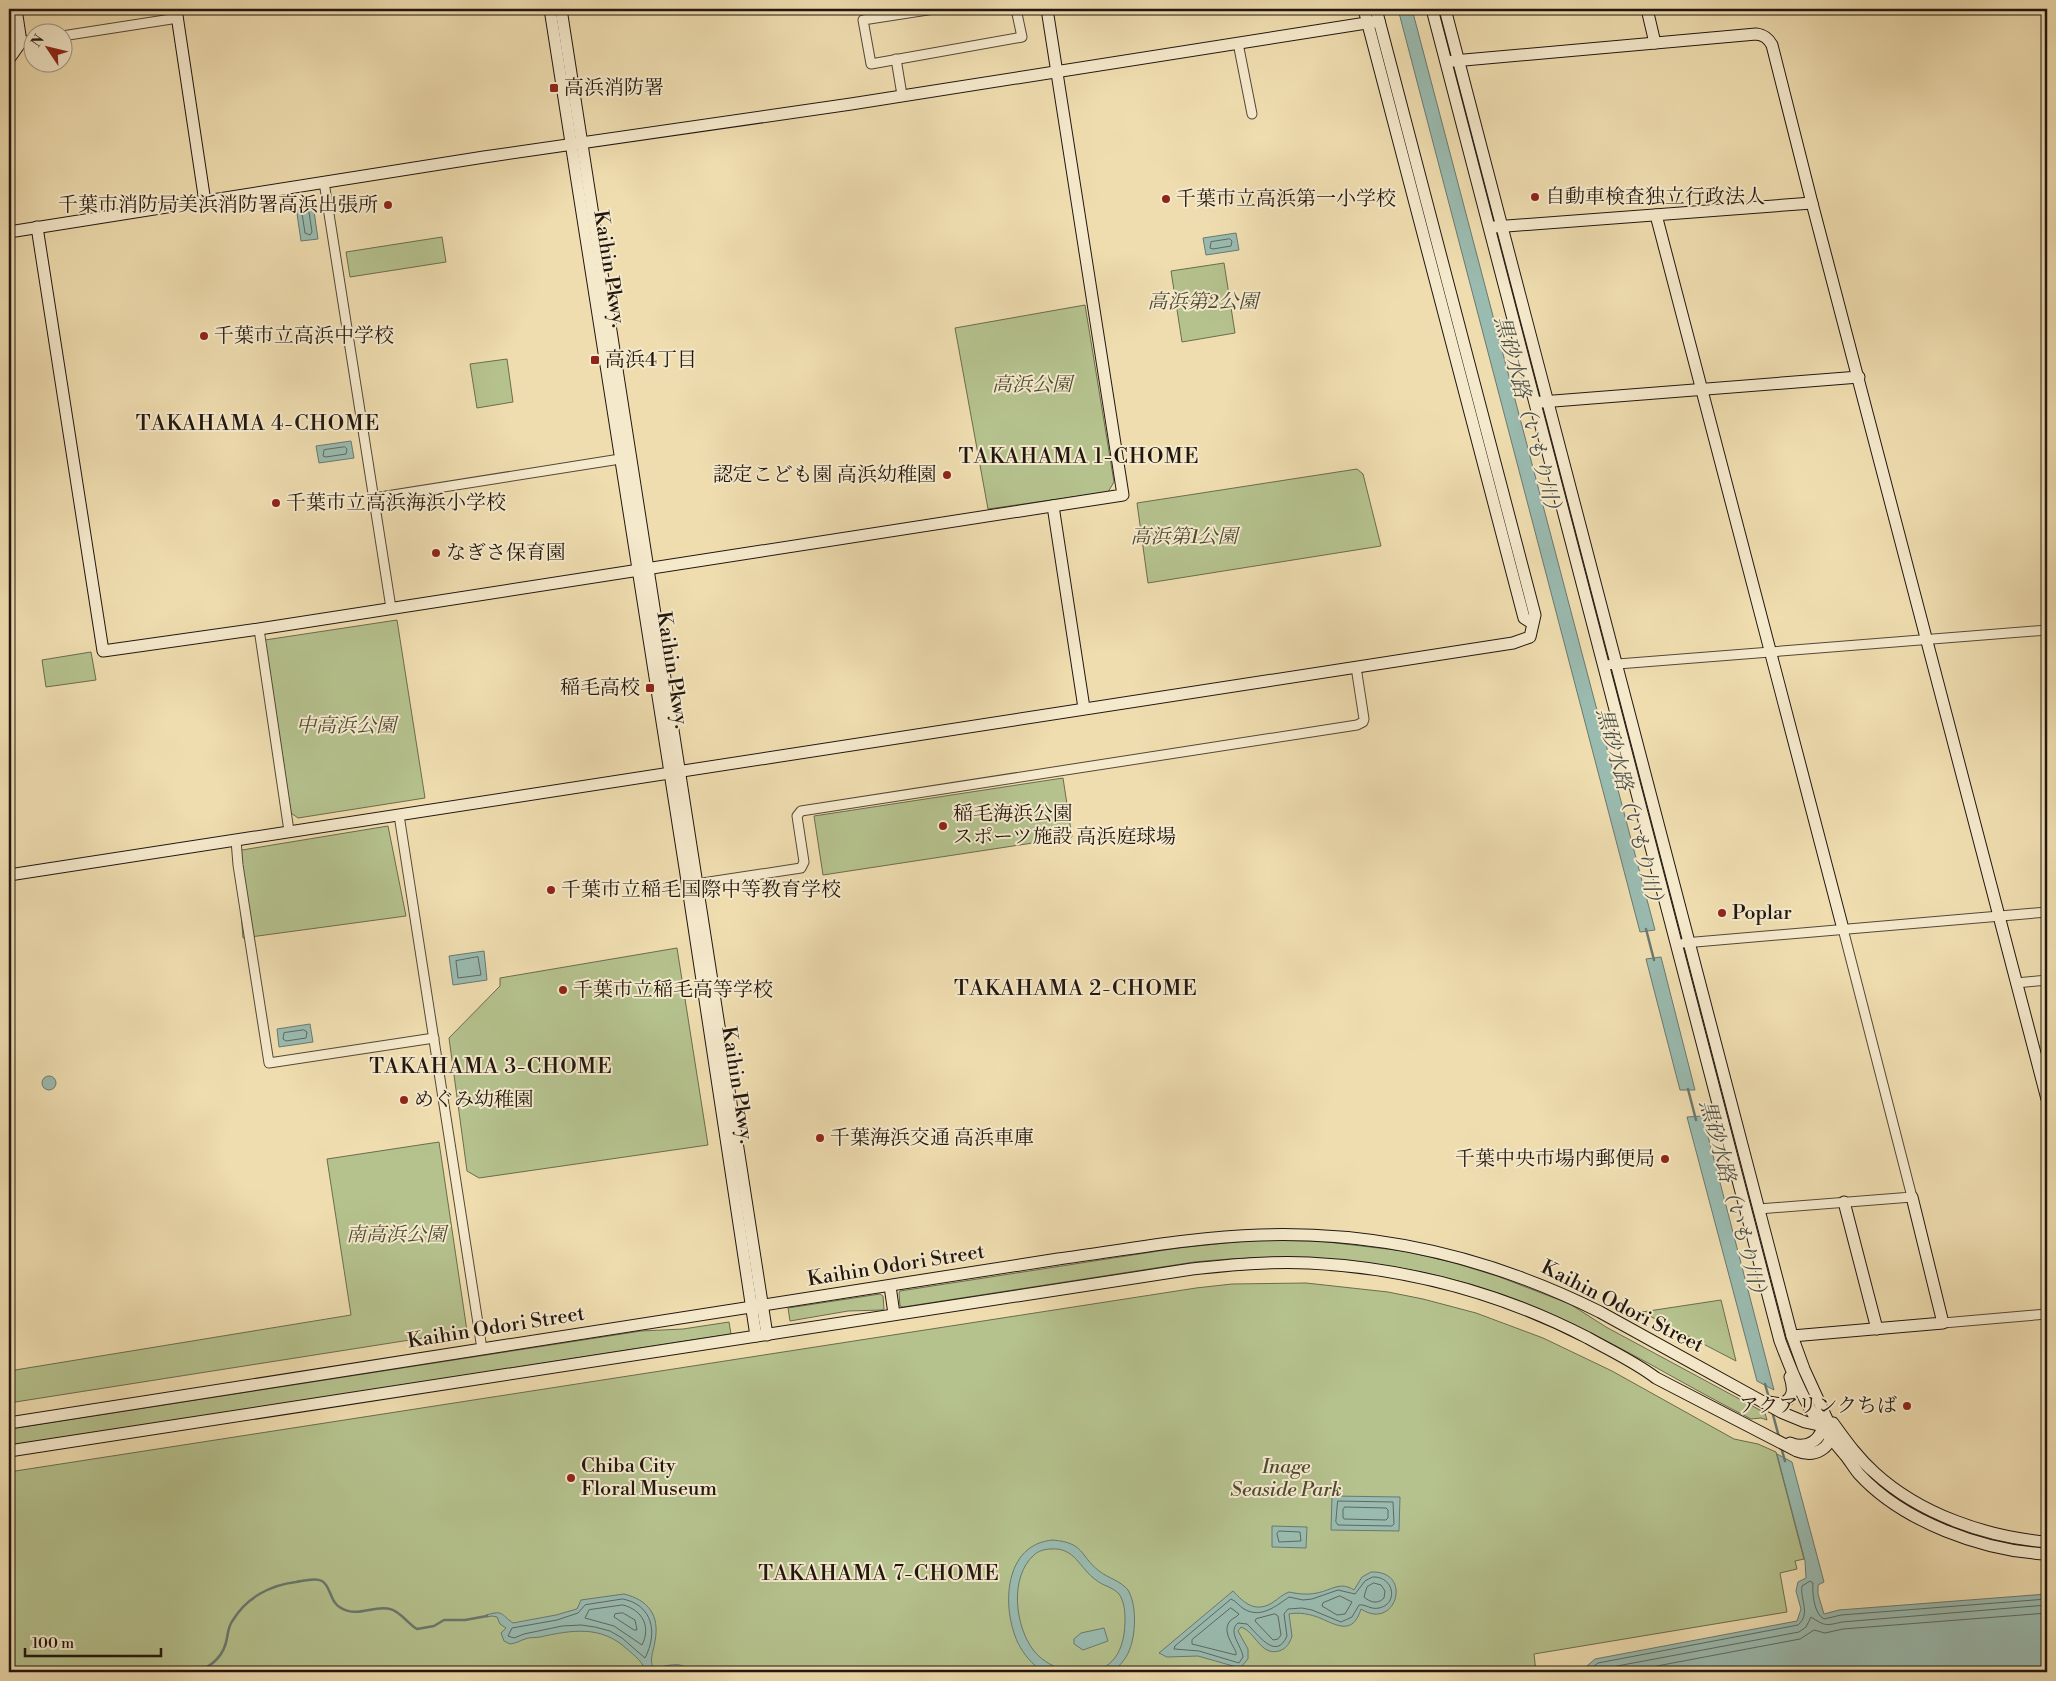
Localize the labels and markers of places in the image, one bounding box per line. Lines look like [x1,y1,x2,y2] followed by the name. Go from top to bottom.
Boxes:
[564,76,664,101] place label: 高浜消防署
[548,82,560,94] marker: 高浜消防署
[1545,185,1765,210] place label: 自動車検査独立行政法人
[1176,187,1396,212] place label: 千葉市立高浜第一小学校
[1529,191,1541,203] marker: 自動車検査独立行政法人
[58,193,378,218] place label: 千葉市消防局美浜消防署高浜出張所
[1160,193,1172,205] marker: 千葉市立高浜第一小学校
[382,199,394,211] marker: 千葉市消防局美浜消防署高浜出張所
[214,324,394,349] place label: 千葉市立高浜中学校
[198,330,210,342] marker: 千葉市立高浜中学校
[605,348,697,373] place label: 高浜4丁目
[589,354,601,366] marker: 高浜4丁目
[713,463,937,488] place label: 認定こども園 高浜幼稚園
[941,469,953,481] marker: 認定こども園 高浜幼稚園
[286,491,506,516] place label: 千葉市立高浜海浜小学校
[270,497,282,509] marker: 千葉市立高浜海浜小学校
[446,541,566,566] place label: なぎさ保育園
[430,547,442,559] marker: なぎさ保育園
[560,676,640,701] place label: 稲毛高校
[644,682,656,694] marker: 稲毛高校
[953,802,1176,850] place label: 稲毛海浜公園 スポーツ施設 高浜庭球場
[937,820,949,832] marker: 稲毛海浜公園 スポーツ施設 高浜庭球場
[561,878,841,903] place label: 千葉市立稲毛国際中等教育学校
[545,884,557,896] marker: 千葉市立稲毛国際中等教育学校
[1732,901,1792,926] place label: Poplar
[1716,907,1728,919] marker: Poplar
[573,978,773,1003] place label: 千葉市立稲毛高等学校
[557,984,569,996] marker: 千葉市立稲毛高等学校
[414,1088,534,1113] place label: めぐみ幼稚園
[398,1094,410,1106] marker: めぐみ幼稚園
[830,1126,1034,1151] place label: 千葉海浜交通 高浜車庫
[814,1132,826,1144] marker: 千葉海浜交通 高浜車庫
[1455,1147,1655,1172] place label: 千葉中央市場内郵便局
[1659,1153,1671,1165] marker: 千葉中央市場内郵便局
[1739,1394,1897,1419] place label: アクアリンクちば
[1901,1400,1913,1412] marker: アクアリンクちば
[581,1454,717,1502] place label: Chiba City Floral Museum
[565,1472,577,1484] marker: Chiba City Floral Museum

